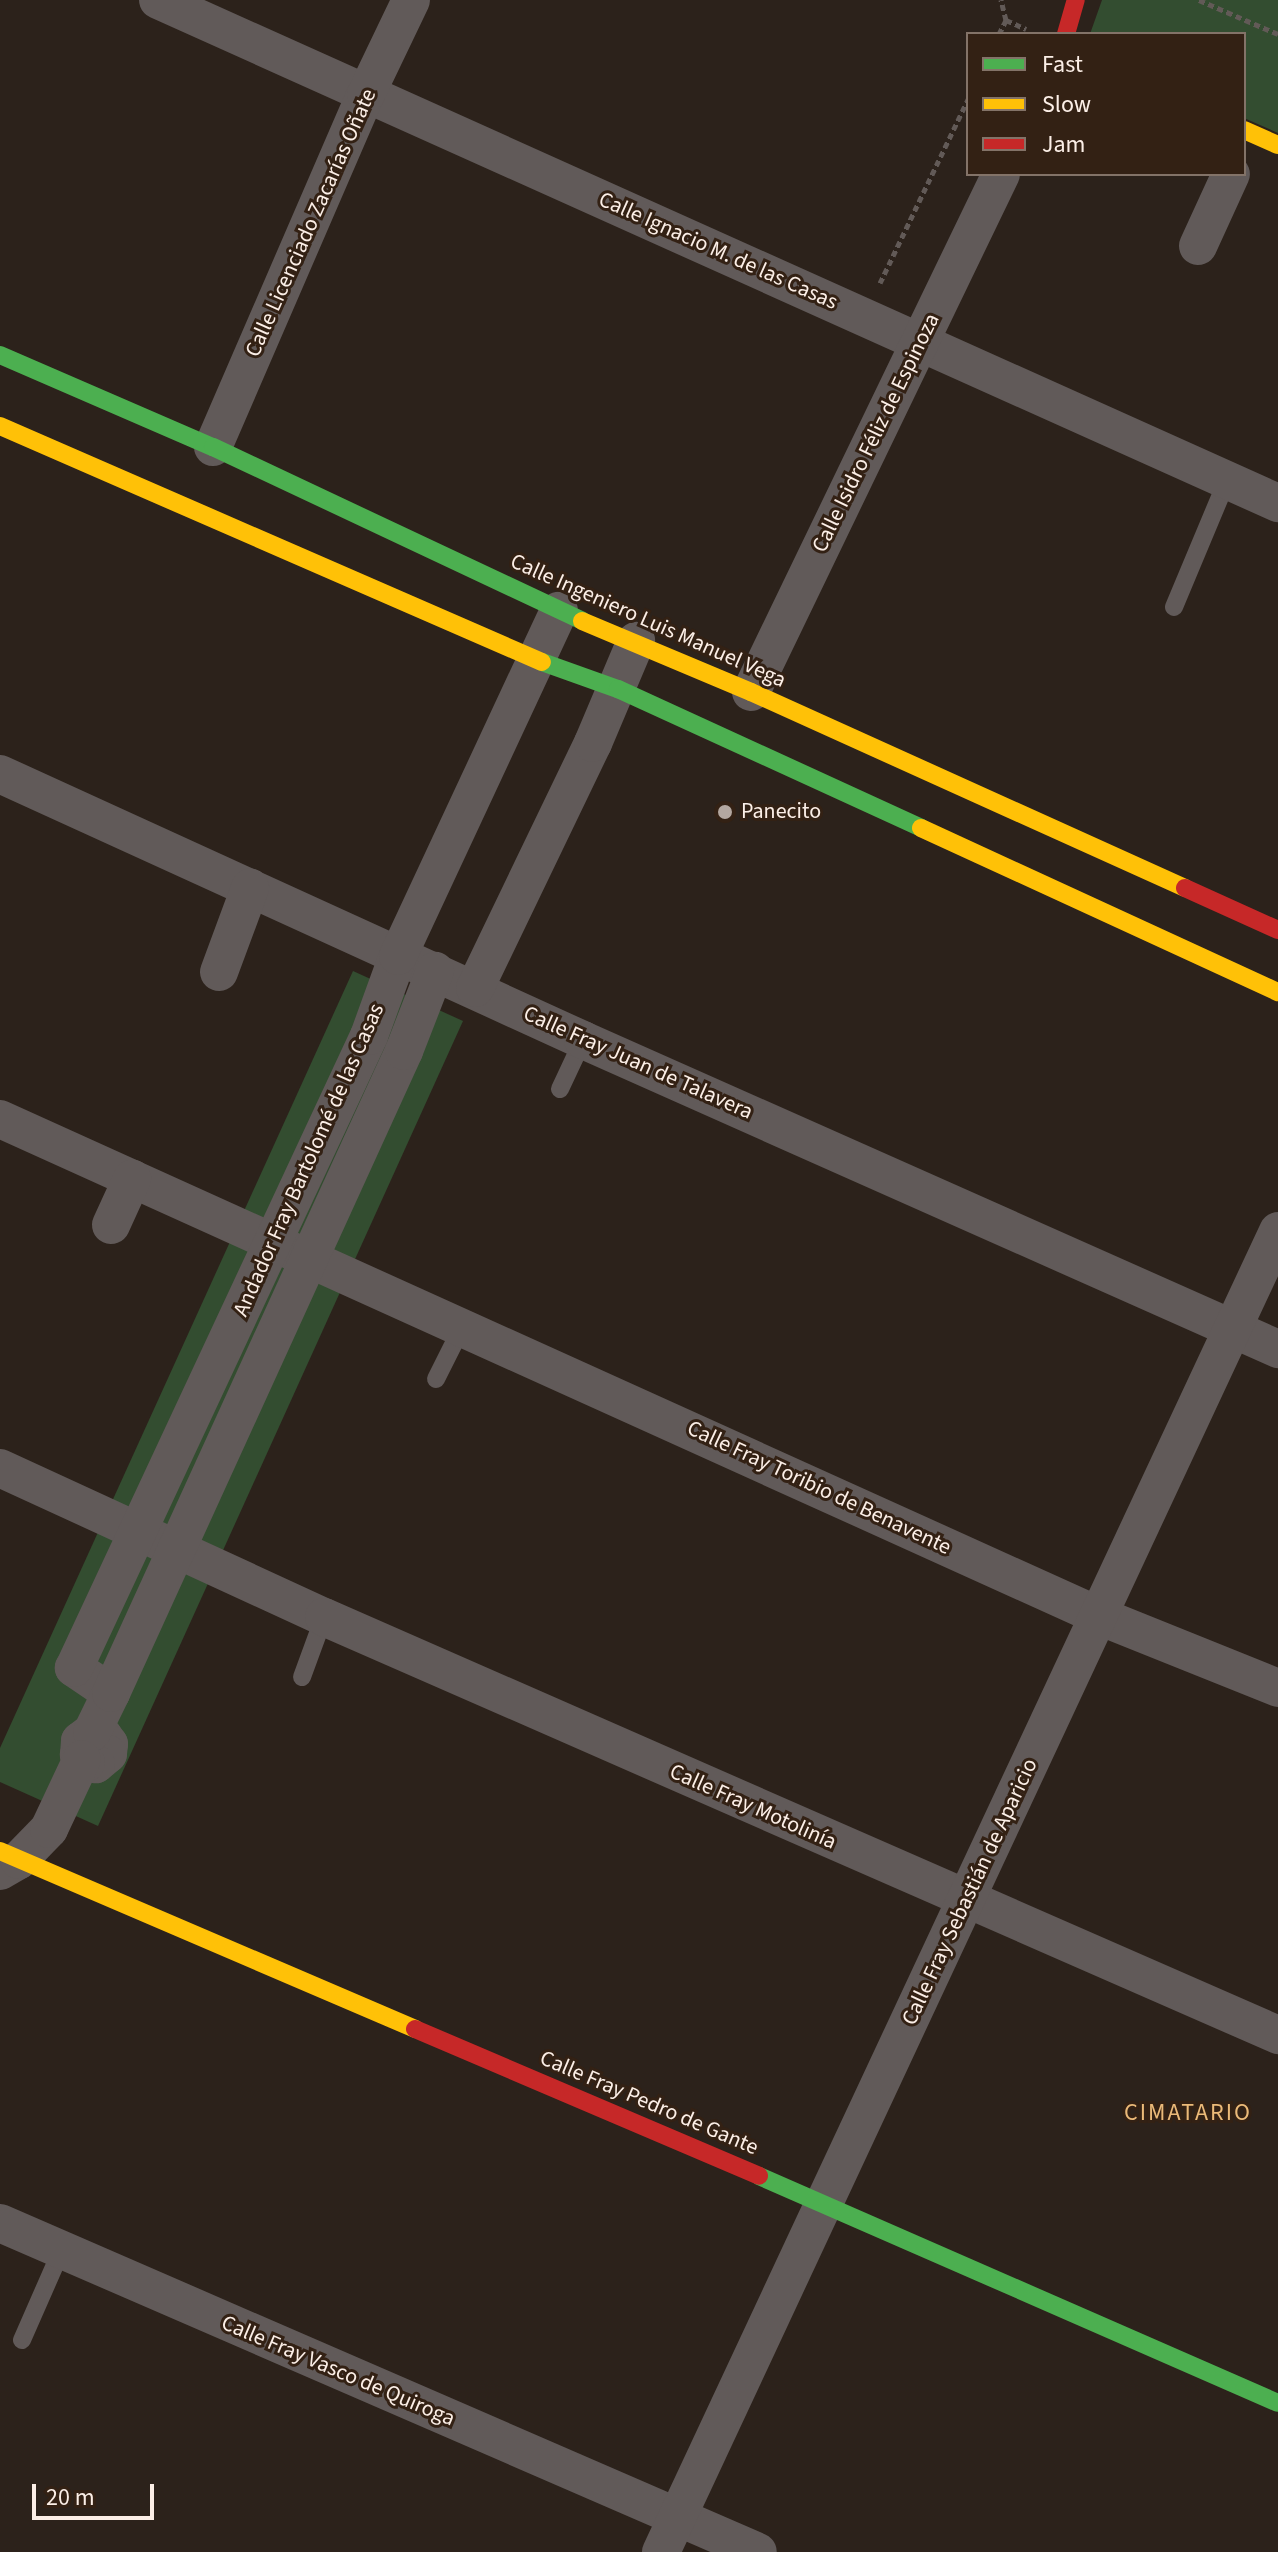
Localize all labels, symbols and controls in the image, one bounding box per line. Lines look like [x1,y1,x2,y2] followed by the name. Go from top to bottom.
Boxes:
[966,32,1246,176] legend
[1042,47,1083,82] text: Fast
[240,85,382,361] street label: Calle Licenciado Zacarías Oñate
[1042,87,1091,122] text: Slow
[1042,127,1086,162] text: Jam
[594,186,842,316] street label: Calle Ignacio M. de las Casas
[807,309,945,557] street label: Calle Isidro Féliz de Espinoza
[506,548,790,694] street label: Calle Ingeniero Luis Manuel Vega
[741,799,821,825] place label: Panecito
[716,803,734,821] marker: Panecito
[228,1000,390,1320] street label: Andador Fray Bartolomé de las Casas
[519,1000,757,1126] street label: Calle Fray Juan de Talavera
[683,1415,955,1561] street label: Calle Fray Toribio de Benavente
[897,1754,1043,2030] street label: Calle Fray Sebastián de Aparicio
[666,1758,840,1856] street label: Calle Fray Motolinía
[536,2045,762,2161] street label: Calle Fray Pedro de Gante
[1124,2099,1252,2127] district label: CIMATARIO
[217,2310,459,2432] street label: Calle Fray Vasco de Quiroga
[36,2468,158,2518] scale bar
[46,2480,95,2515] text: 20 m

